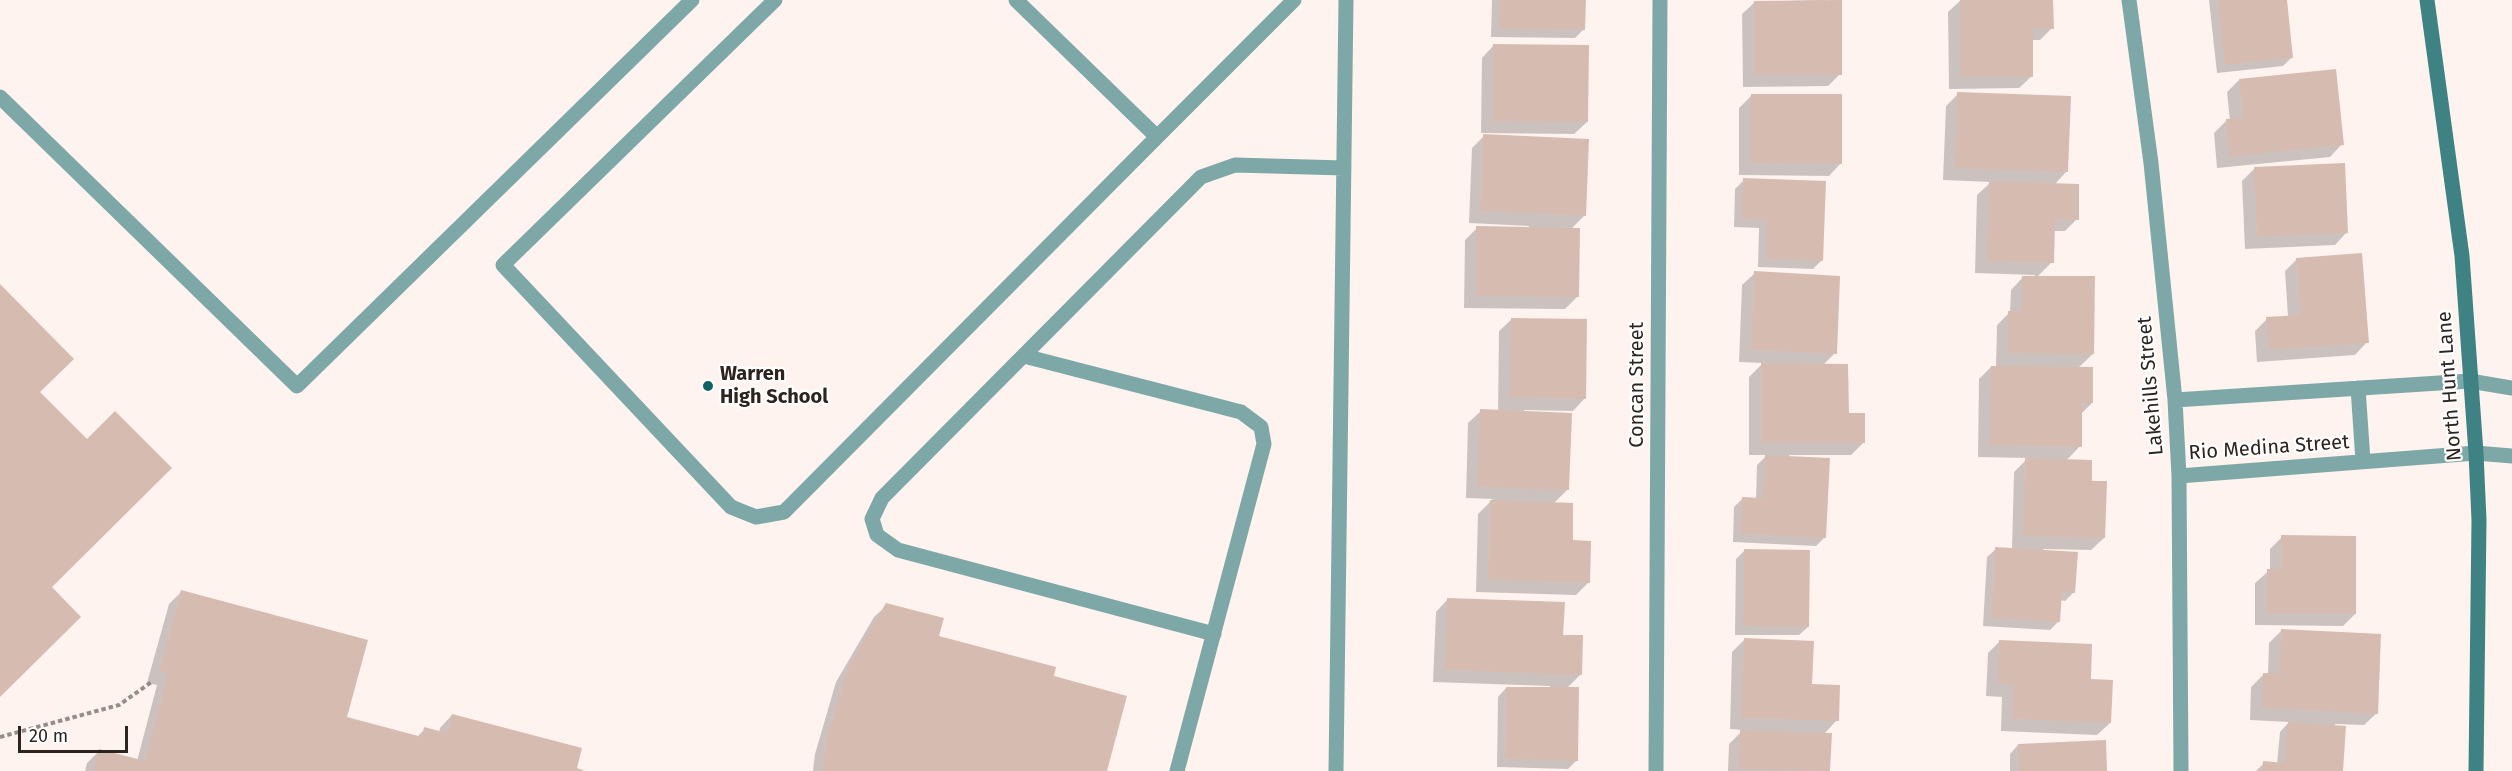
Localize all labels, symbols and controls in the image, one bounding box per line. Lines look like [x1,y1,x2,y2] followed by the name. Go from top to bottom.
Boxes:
[2433,310,2467,462] street label: North Hunt Lane
[2133,315,2169,457] street label: Lakehills Street
[1625,322,1649,448] street label: Concan Street
[720,362,828,409] place label: Warren High School
[701,379,715,393] marker: Warren High School
[2188,430,2350,466] street label: Rio Medina Street
[21,714,130,752] scale bar
[29,725,68,747] text: 20 m

